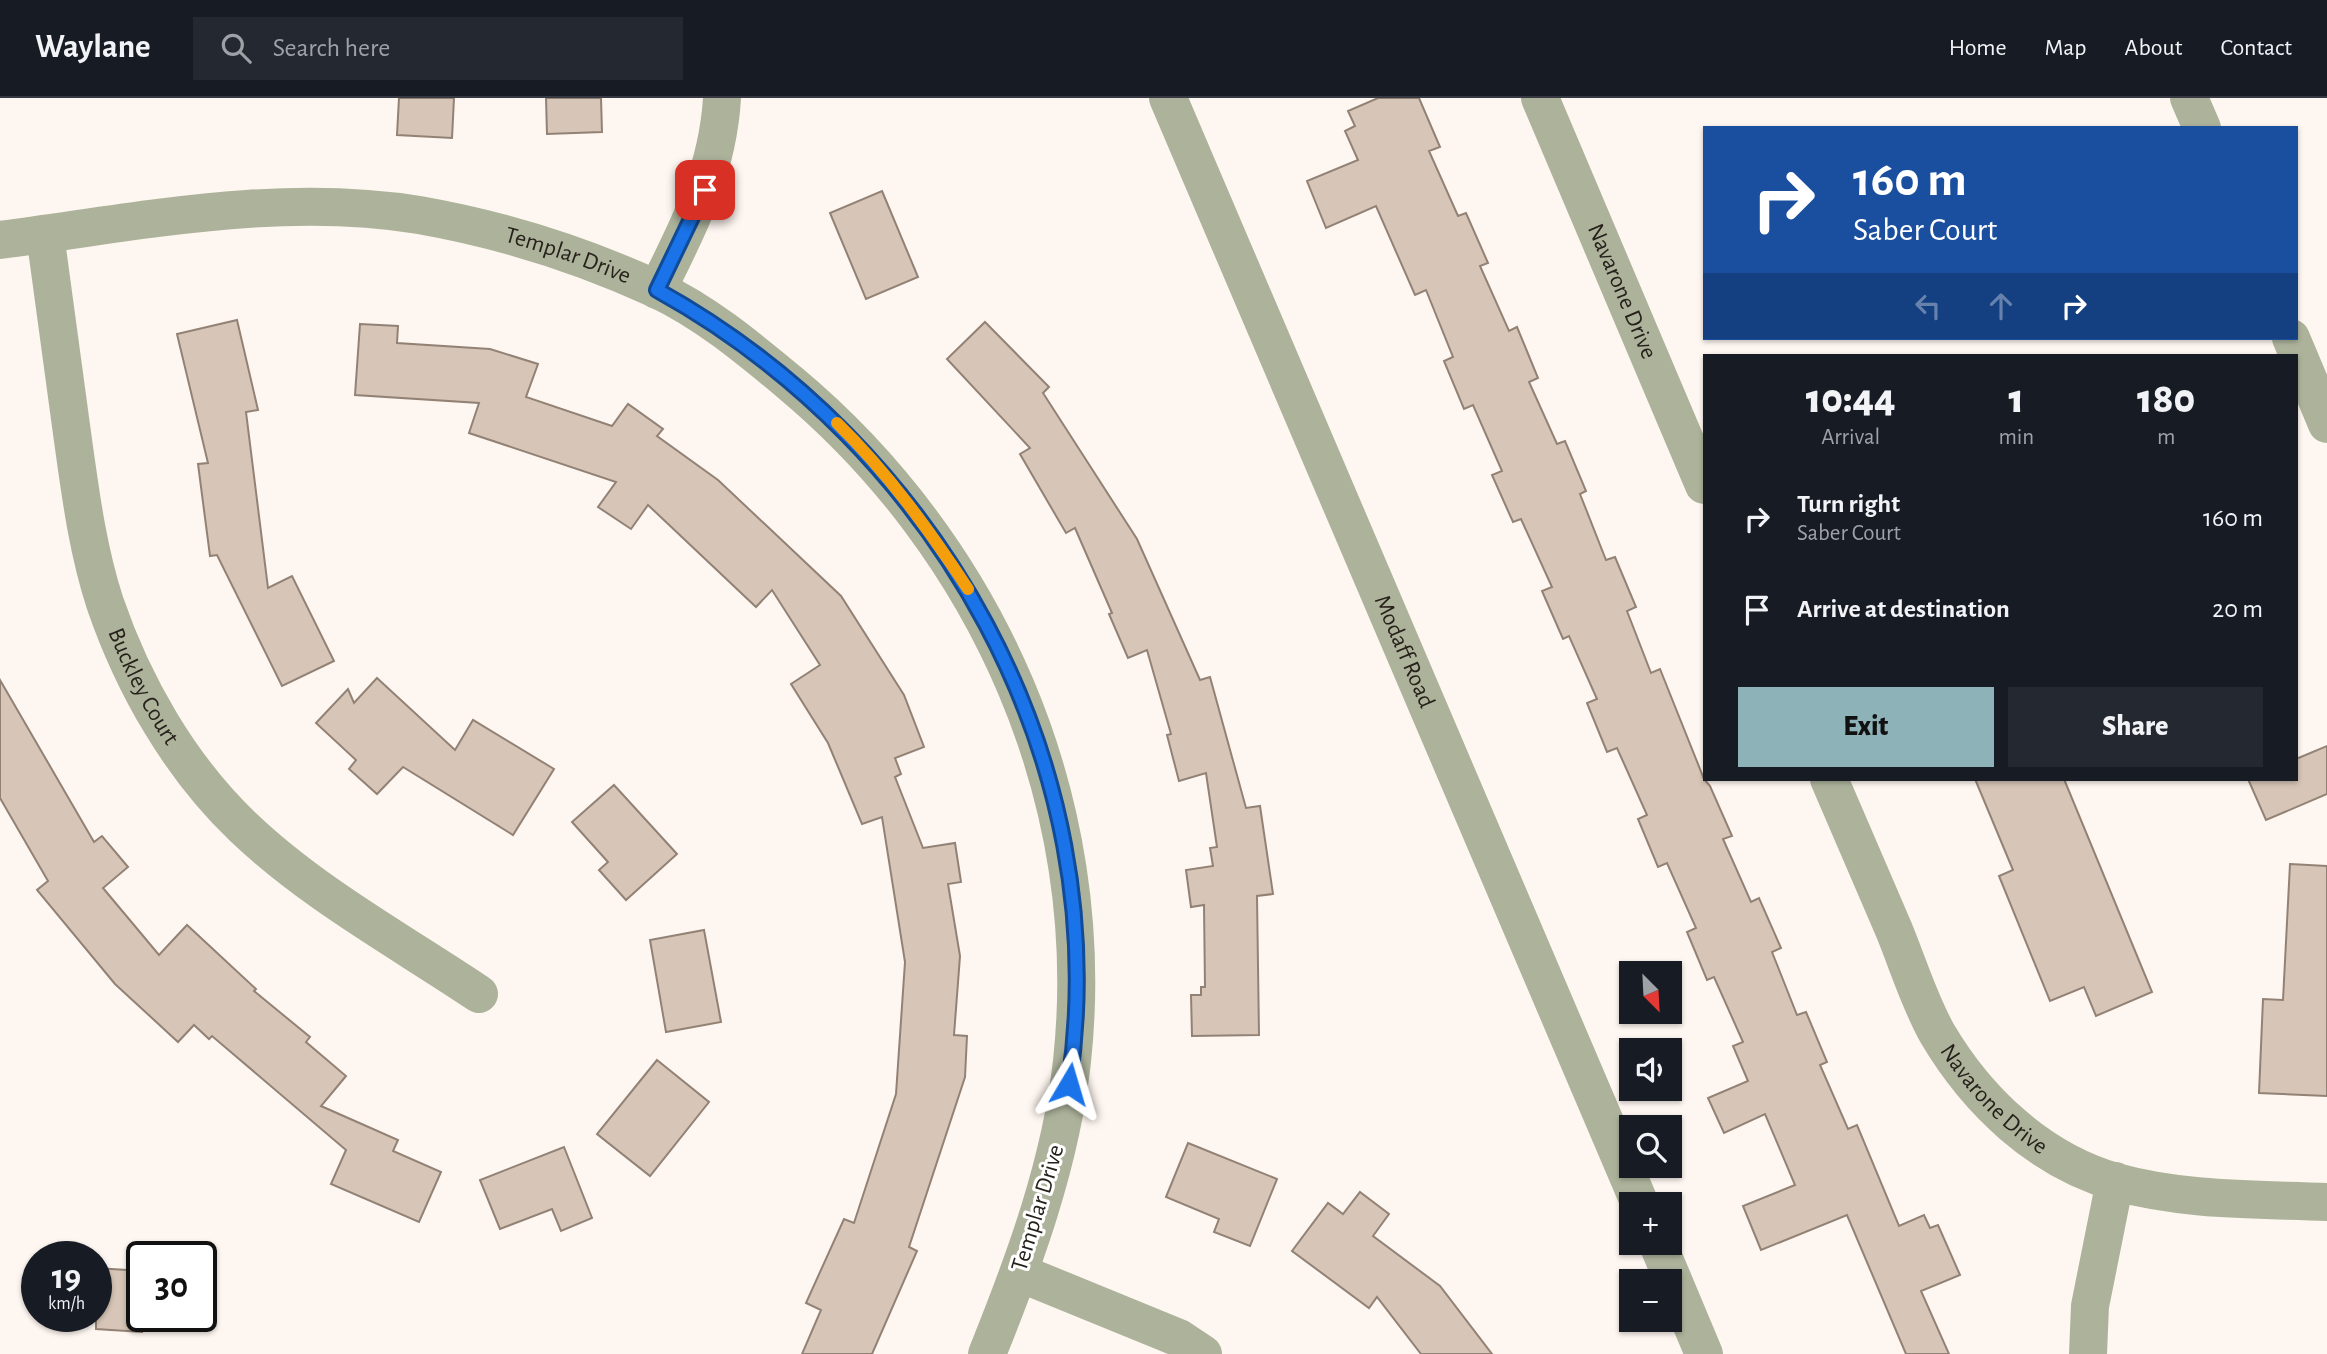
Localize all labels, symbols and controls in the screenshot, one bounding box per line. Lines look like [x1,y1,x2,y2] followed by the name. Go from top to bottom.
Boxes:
[193,17,683,80] search box
[217,29,255,67] icon: search
[35,31,151,64] text: Waylane
[273,35,390,61] text: Search here
[1949,36,2007,60] text: Home
[2045,36,2087,60] text: Map
[2125,36,2182,60] text: About
[2220,36,2292,60] text: Contact
[1738,154,1829,245] icon: right
[1853,156,1967,205] text: 160 m
[675,160,735,220] pin
[686,171,724,209] icon: arrive
[1853,214,1997,246] text: Saber Court
[1583,220,1661,362] street label: Navarone Drive
[502,223,634,288] street label: Templar Drive
[1909,287,1947,325] icon: left
[1982,287,2020,325] icon: ahead
[2055,287,2093,325] icon: right
[1806,378,1896,420] text: 10:44
[2009,378,2024,420] text: 1
[2137,378,2195,420] text: 180
[1821,426,1880,449] text: Arrival
[1998,426,2034,449] text: min
[2157,426,2175,449] text: m
[1797,491,1900,517] text: Turn right
[1738,500,1776,538] icon: right
[2203,505,2263,531] text: 160 m
[1797,522,1901,545] text: Saber Court
[1738,591,1776,629] icon: arrive
[1370,592,1439,712] street label: Modaff Road
[1797,596,2010,622] text: Arrive at destination
[2212,596,2263,622] text: 20 m
[103,625,183,749] street label: Buckley Court
[1738,687,1994,767] button: Exit
[2008,687,2263,767] button: Share
[1619,961,1682,1024] north arrow
[1619,961,1682,1332] map controls
[1619,1038,1682,1101] button: sound
[1935,1040,2052,1159] street label: Navarone Drive
[1032,1047,1106,1121] position arrow
[1619,1115,1682,1178] button: search
[1007,1142,1069,1274] street label: Templar Drive
[1619,1192,1682,1255] button: +
[126,1241,217,1332] speed limit sign: 30
[52,1260,81,1295] text: 19
[1619,1269,1682,1332] button: −
[48,1295,85,1313] text: km/h

